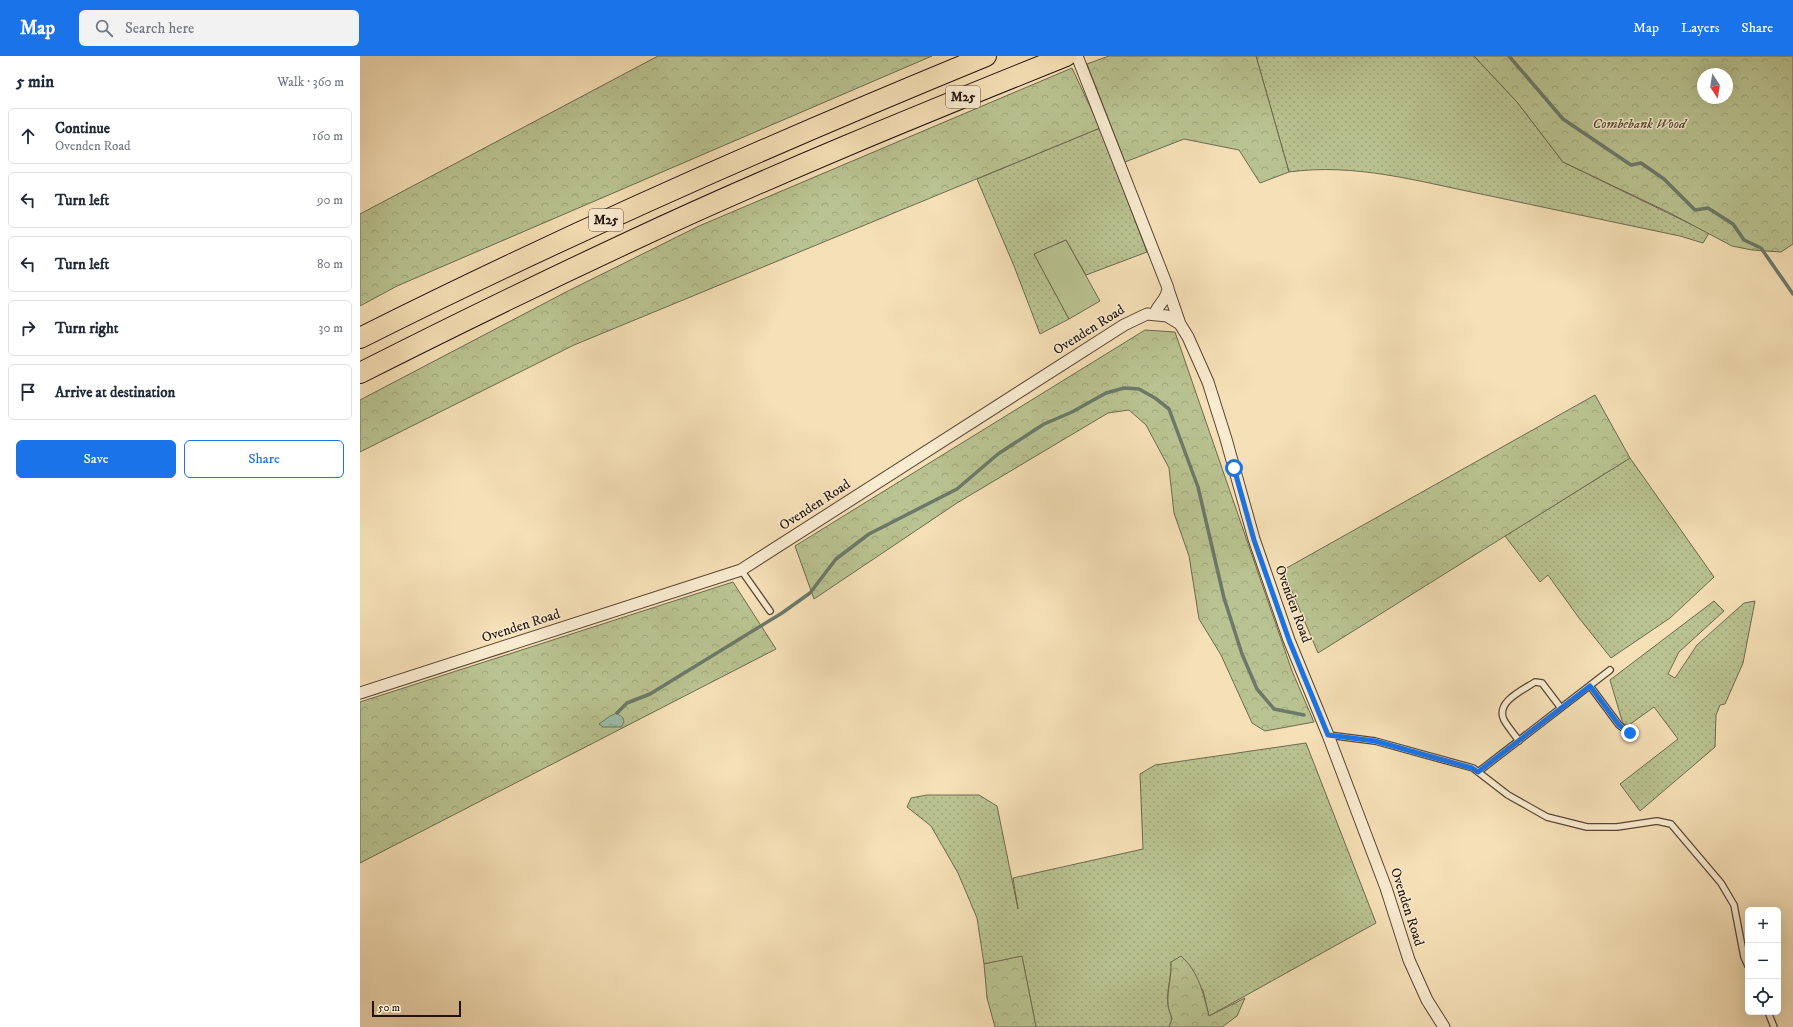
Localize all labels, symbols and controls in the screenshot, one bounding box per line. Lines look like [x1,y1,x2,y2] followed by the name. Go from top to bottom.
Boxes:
[79,10,359,46] search box
[20,17,55,40] text: Map
[93,17,115,39] icon: search
[125,19,194,38] text: Search here
[1633,19,1659,37] text: Map
[1681,19,1719,37] text: Layers
[1741,19,1773,37] text: Share
[1697,68,1733,104] north arrow
[16,71,54,93] text: 5 min
[277,74,344,90] text: Walk · 360 m
[946,86,980,108] road number: M25
[1592,115,1688,133] park label: Combebank Wood
[55,119,110,138] text: Continue
[17,125,39,147] icon: ahead
[312,128,343,144] text: 160 m
[55,138,130,154] text: Ovenden Road
[17,189,39,211] icon: left
[55,191,109,210] text: Turn left
[317,192,343,208] text: 90 m
[589,209,623,231] road number: M25
[17,253,39,275] icon: left
[55,255,109,274] text: Turn left
[317,256,343,272] text: 80 m
[1050,301,1128,359] street label: Ovenden Road
[17,317,39,339] icon: right
[55,319,118,338] text: Turn right
[319,320,343,336] text: 30 m
[17,381,39,403] icon: arrive
[55,383,175,402] text: Arrive at destination
[16,440,176,478] button: Save
[184,440,344,478] button: Share
[1225,459,1243,477] route start
[776,475,854,535] street label: Ovenden Road
[1271,563,1315,645] street label: Ovenden Road
[480,605,562,647] street label: Ovenden Road
[1621,724,1639,742] route end
[1386,866,1428,948] street label: Ovenden Road
[1745,907,1781,1015] map controls
[1745,907,1781,943] button: +
[1745,943,1781,979] button: −
[1745,979,1781,1015] button: locate
[372,999,461,1018] scale bar
[378,1001,400,1015] text: 50 m

